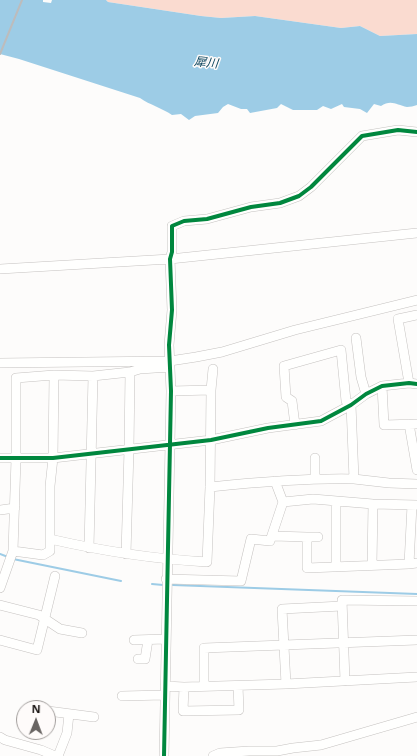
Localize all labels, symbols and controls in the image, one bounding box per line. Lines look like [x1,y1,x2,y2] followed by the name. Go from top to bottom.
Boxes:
[193,55,219,71] water label: 犀川
[16,700,56,740] north arrow
[32,701,41,716] text: N

